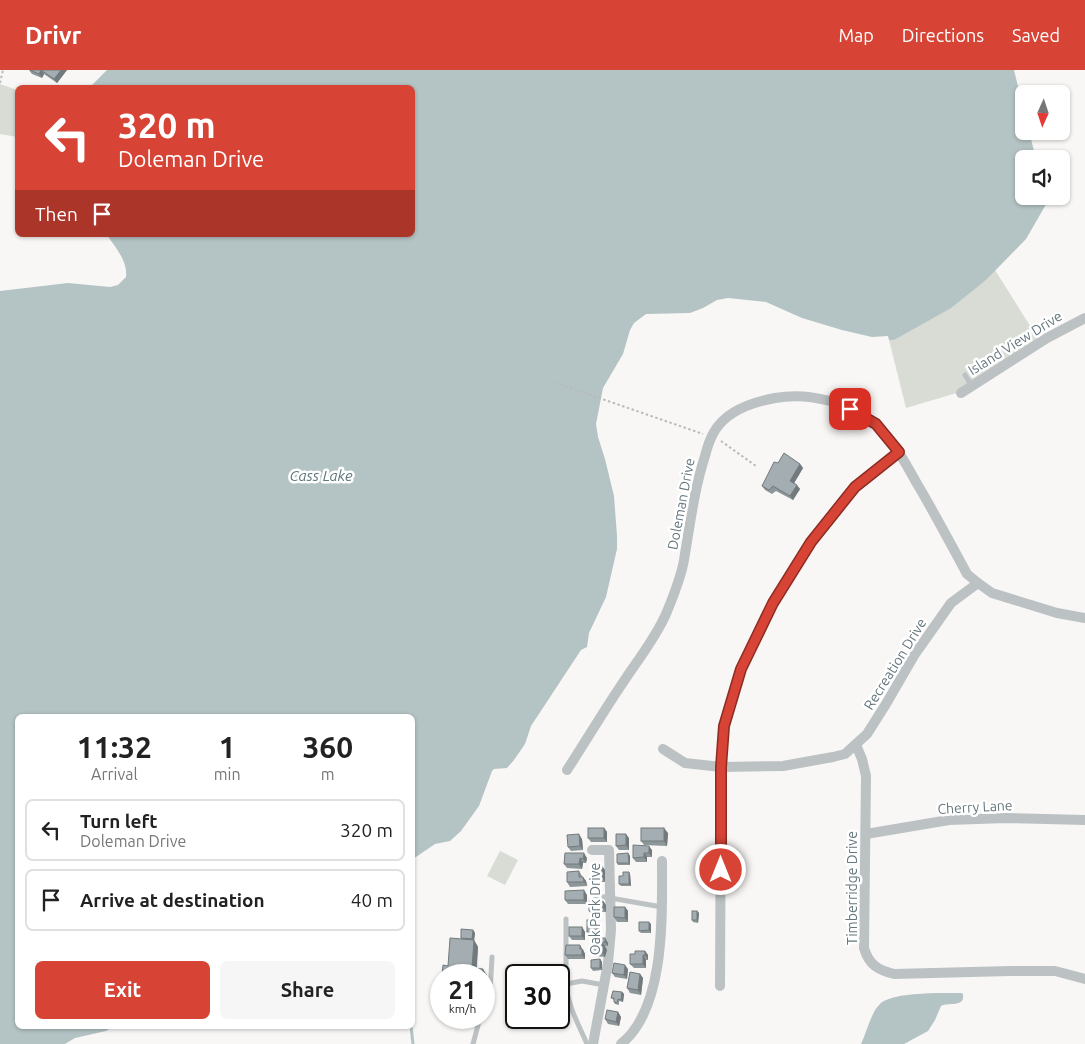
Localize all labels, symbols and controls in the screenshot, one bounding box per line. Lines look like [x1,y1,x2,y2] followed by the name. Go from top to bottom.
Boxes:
[25,22,81,49] text: Drivr
[838,25,874,45] text: Map
[902,25,984,45] text: Directions
[1012,25,1060,45] text: Saved
[1015,85,1070,140] north arrow
[1015,85,1070,205] map controls
[35,105,100,170] icon: left
[118,105,216,145] text: 320 m
[118,146,264,171] text: Doleman Drive
[1015,150,1070,205] button: sound
[88,200,116,228] icon: arrive
[35,203,78,225] text: Then
[965,308,1065,378] street label: Island View Drive
[829,388,871,430] pin
[836,395,864,423] icon: arrive
[664,457,698,551] street label: Doleman Drive
[290,467,353,484] water label: Cass Lake
[861,615,929,713] street label: Recreation Drive
[77,730,152,764] text: 11:32
[219,730,236,764] text: 1
[302,730,353,764] text: 360
[91,765,138,783] text: Arrival
[214,765,241,783] text: min
[321,765,335,783] text: m
[937,797,1013,817] street label: Cherry Lane
[80,810,158,832] text: Turn left
[37,816,65,844] icon: left
[340,819,393,841] text: 320 m
[844,831,860,945] street label: Timberridge Drive
[80,832,186,850] text: Doleman Drive
[694,843,746,895] position arrow
[587,863,603,955] street label: Oak Park Drive
[37,886,65,914] icon: arrive
[80,889,265,911] text: Arrive at destination
[351,889,393,911] text: 40 m
[35,961,210,1019] button: Exit
[220,961,395,1019] button: Share
[505,964,570,1029] speed limit sign: 30
[448,976,477,1004] text: 21
[449,1002,476,1015] text: km/h

